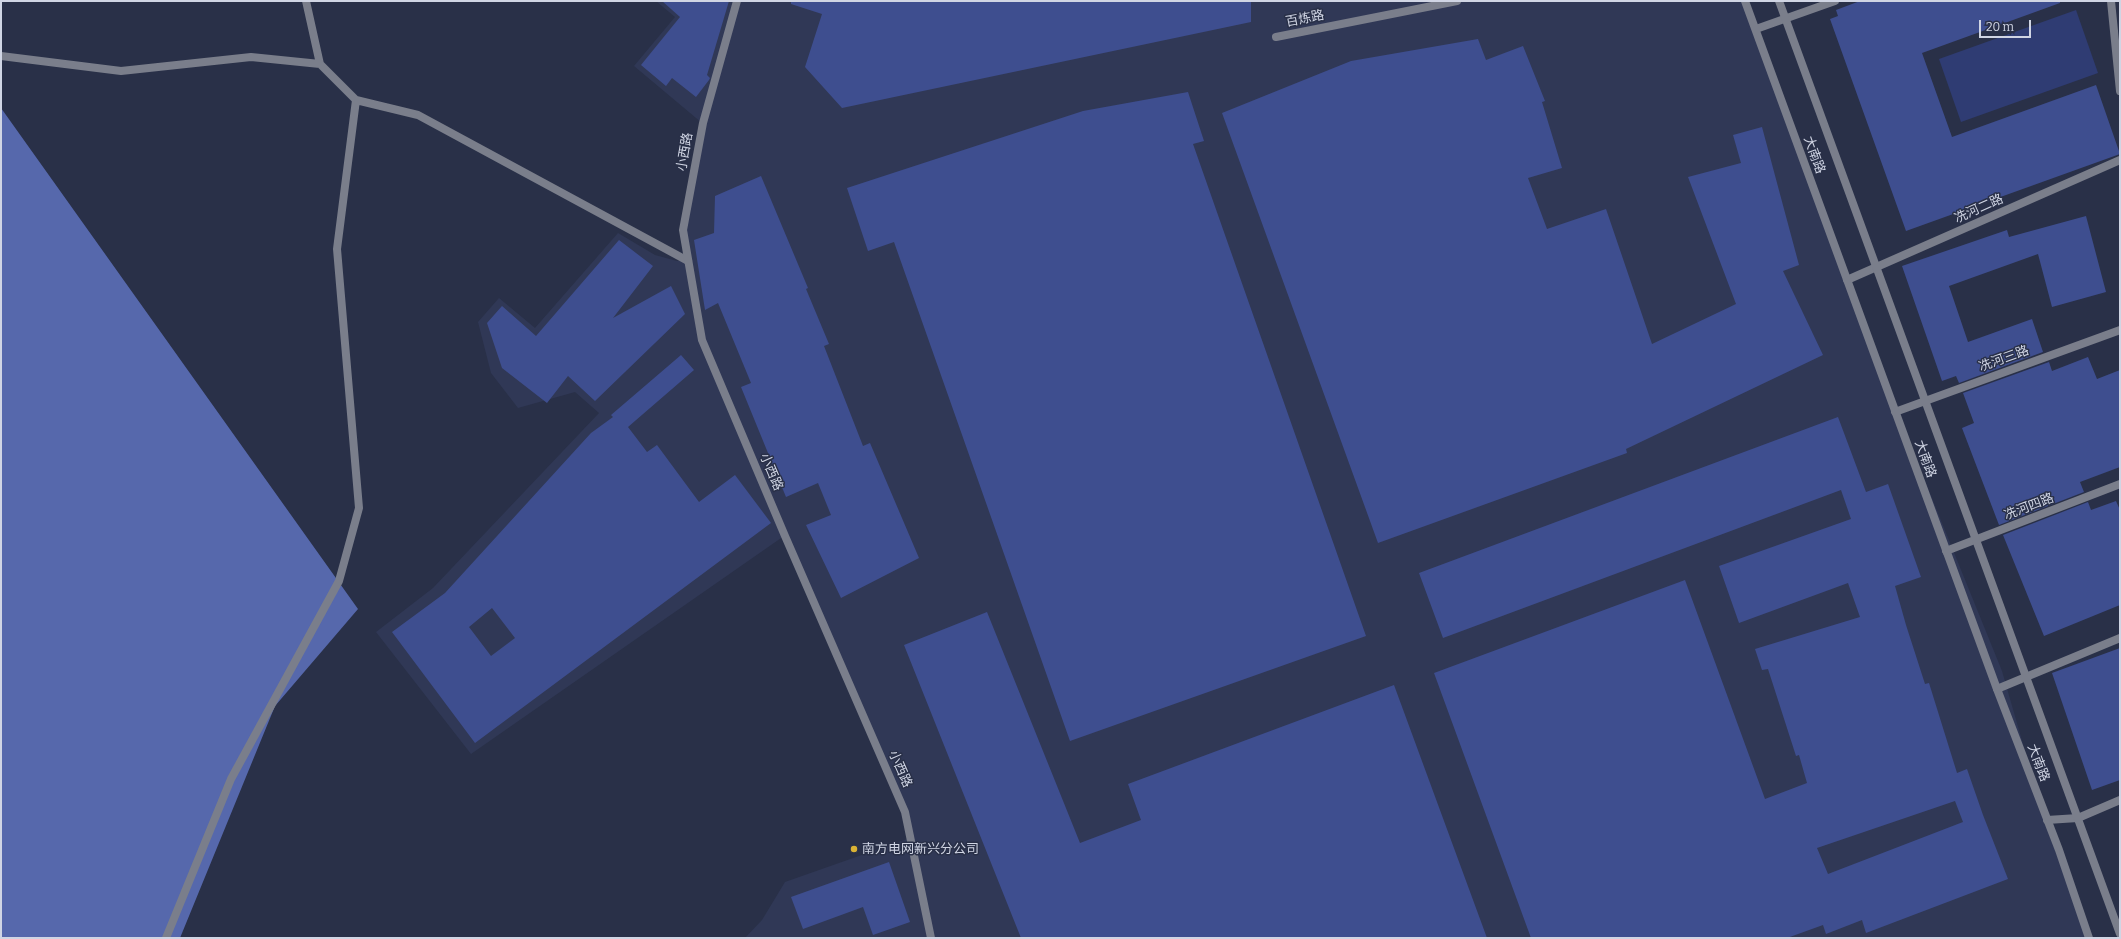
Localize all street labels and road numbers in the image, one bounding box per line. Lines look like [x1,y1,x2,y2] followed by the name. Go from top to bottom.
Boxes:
[1284,8,1326,30] street label: 百炼路
[674,131,696,173] street label: 小西路
[1800,134,1828,176] street label: 大南路
[1952,191,2006,227] street label: 冼河二路
[1977,343,2031,375] street label: 冼河三路
[1911,438,1939,480] street label: 大南路
[756,451,786,493] street label: 小西路
[2002,490,2056,524] street label: 冼河四路
[2024,742,2052,784] street label: 大南路
[885,748,915,790] street label: 小西路

